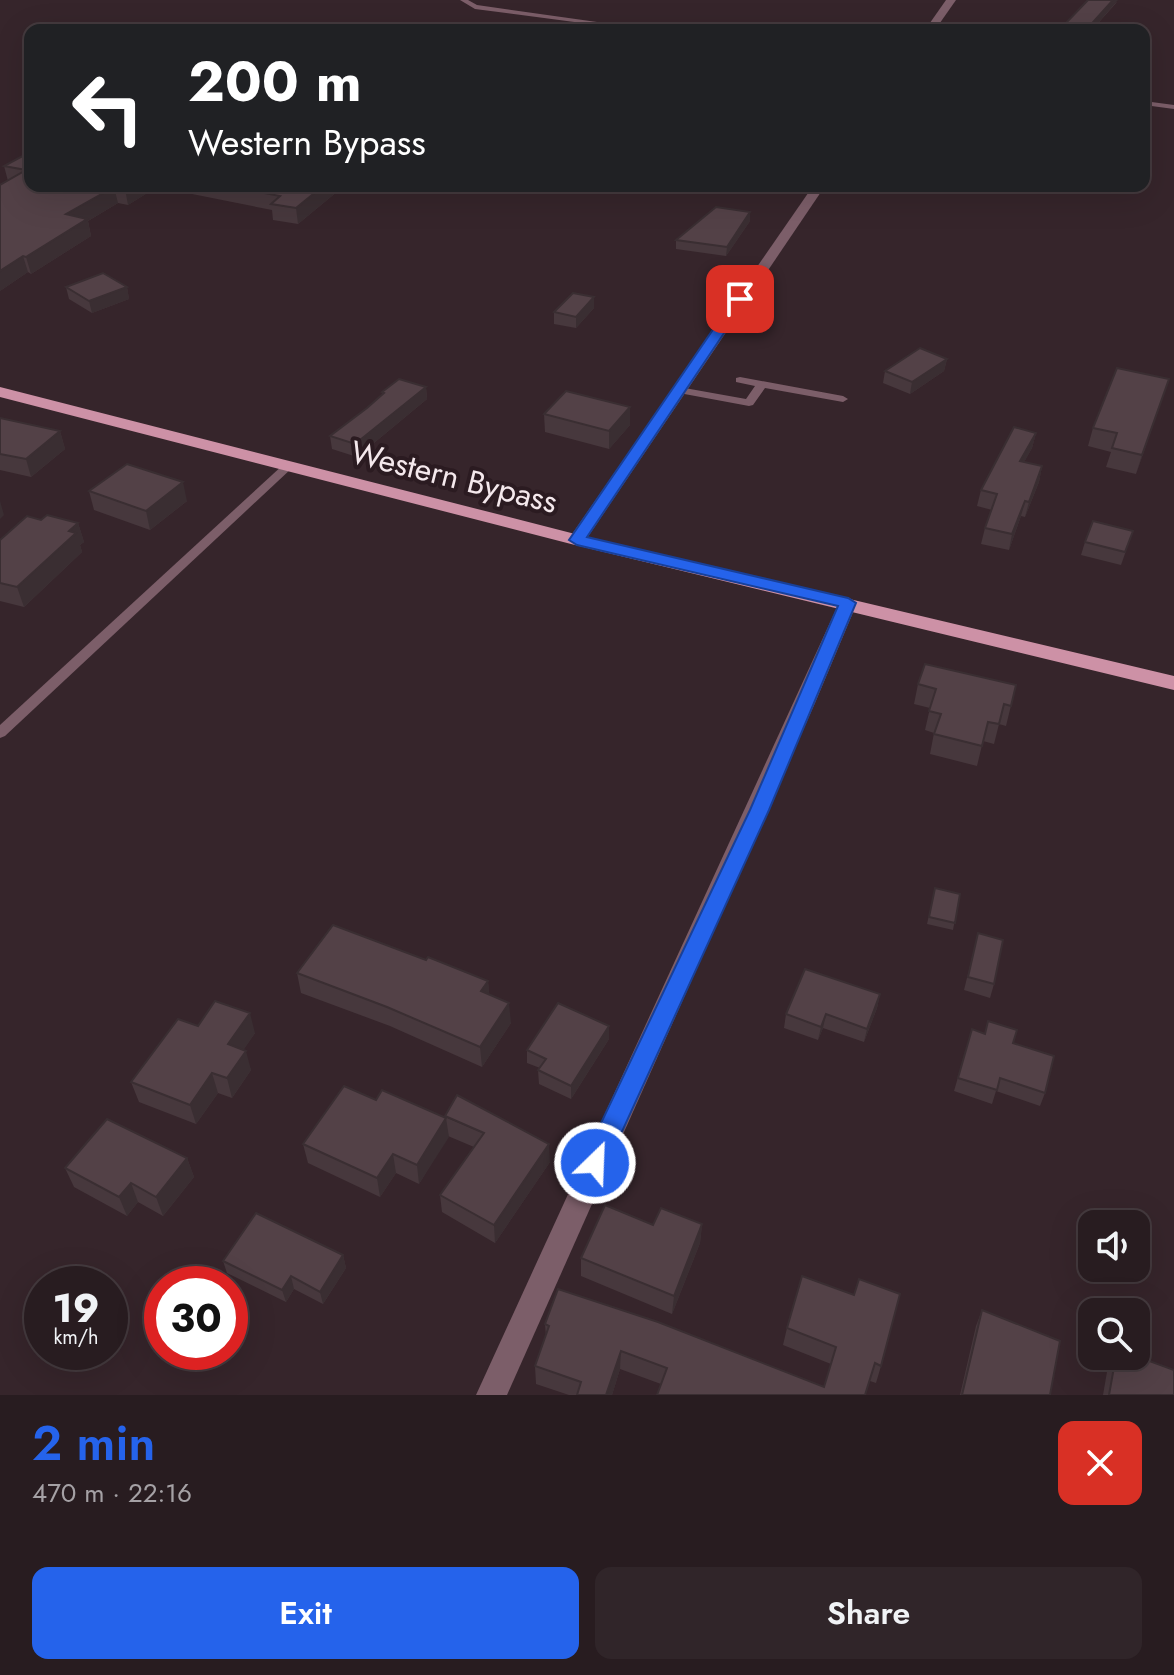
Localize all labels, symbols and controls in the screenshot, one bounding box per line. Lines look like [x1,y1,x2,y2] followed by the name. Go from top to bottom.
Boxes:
[188,41,362,122] text: 200 m
[56,56,160,160] icon: left
[188,116,426,168] text: Western Bypass
[706,265,774,333] pin
[718,277,762,321] icon: arrive
[346,429,562,525] street label: Western Bypass
[553,1121,637,1205] position arrow
[1078,1210,1150,1370] map controls
[1078,1210,1150,1282] button: sound
[144,1266,248,1370] speed limit sign: 30
[52,1279,100,1337] text: 19
[1078,1298,1150,1370] button: search
[53,1323,99,1352] text: km/h
[32,1409,155,1478] text: 2 min
[1058,1421,1142,1505] button: close
[32,1474,192,1512] text: 470 m · 22:16
[32,1567,579,1659] button: Exit
[595,1567,1142,1659] button: Share

